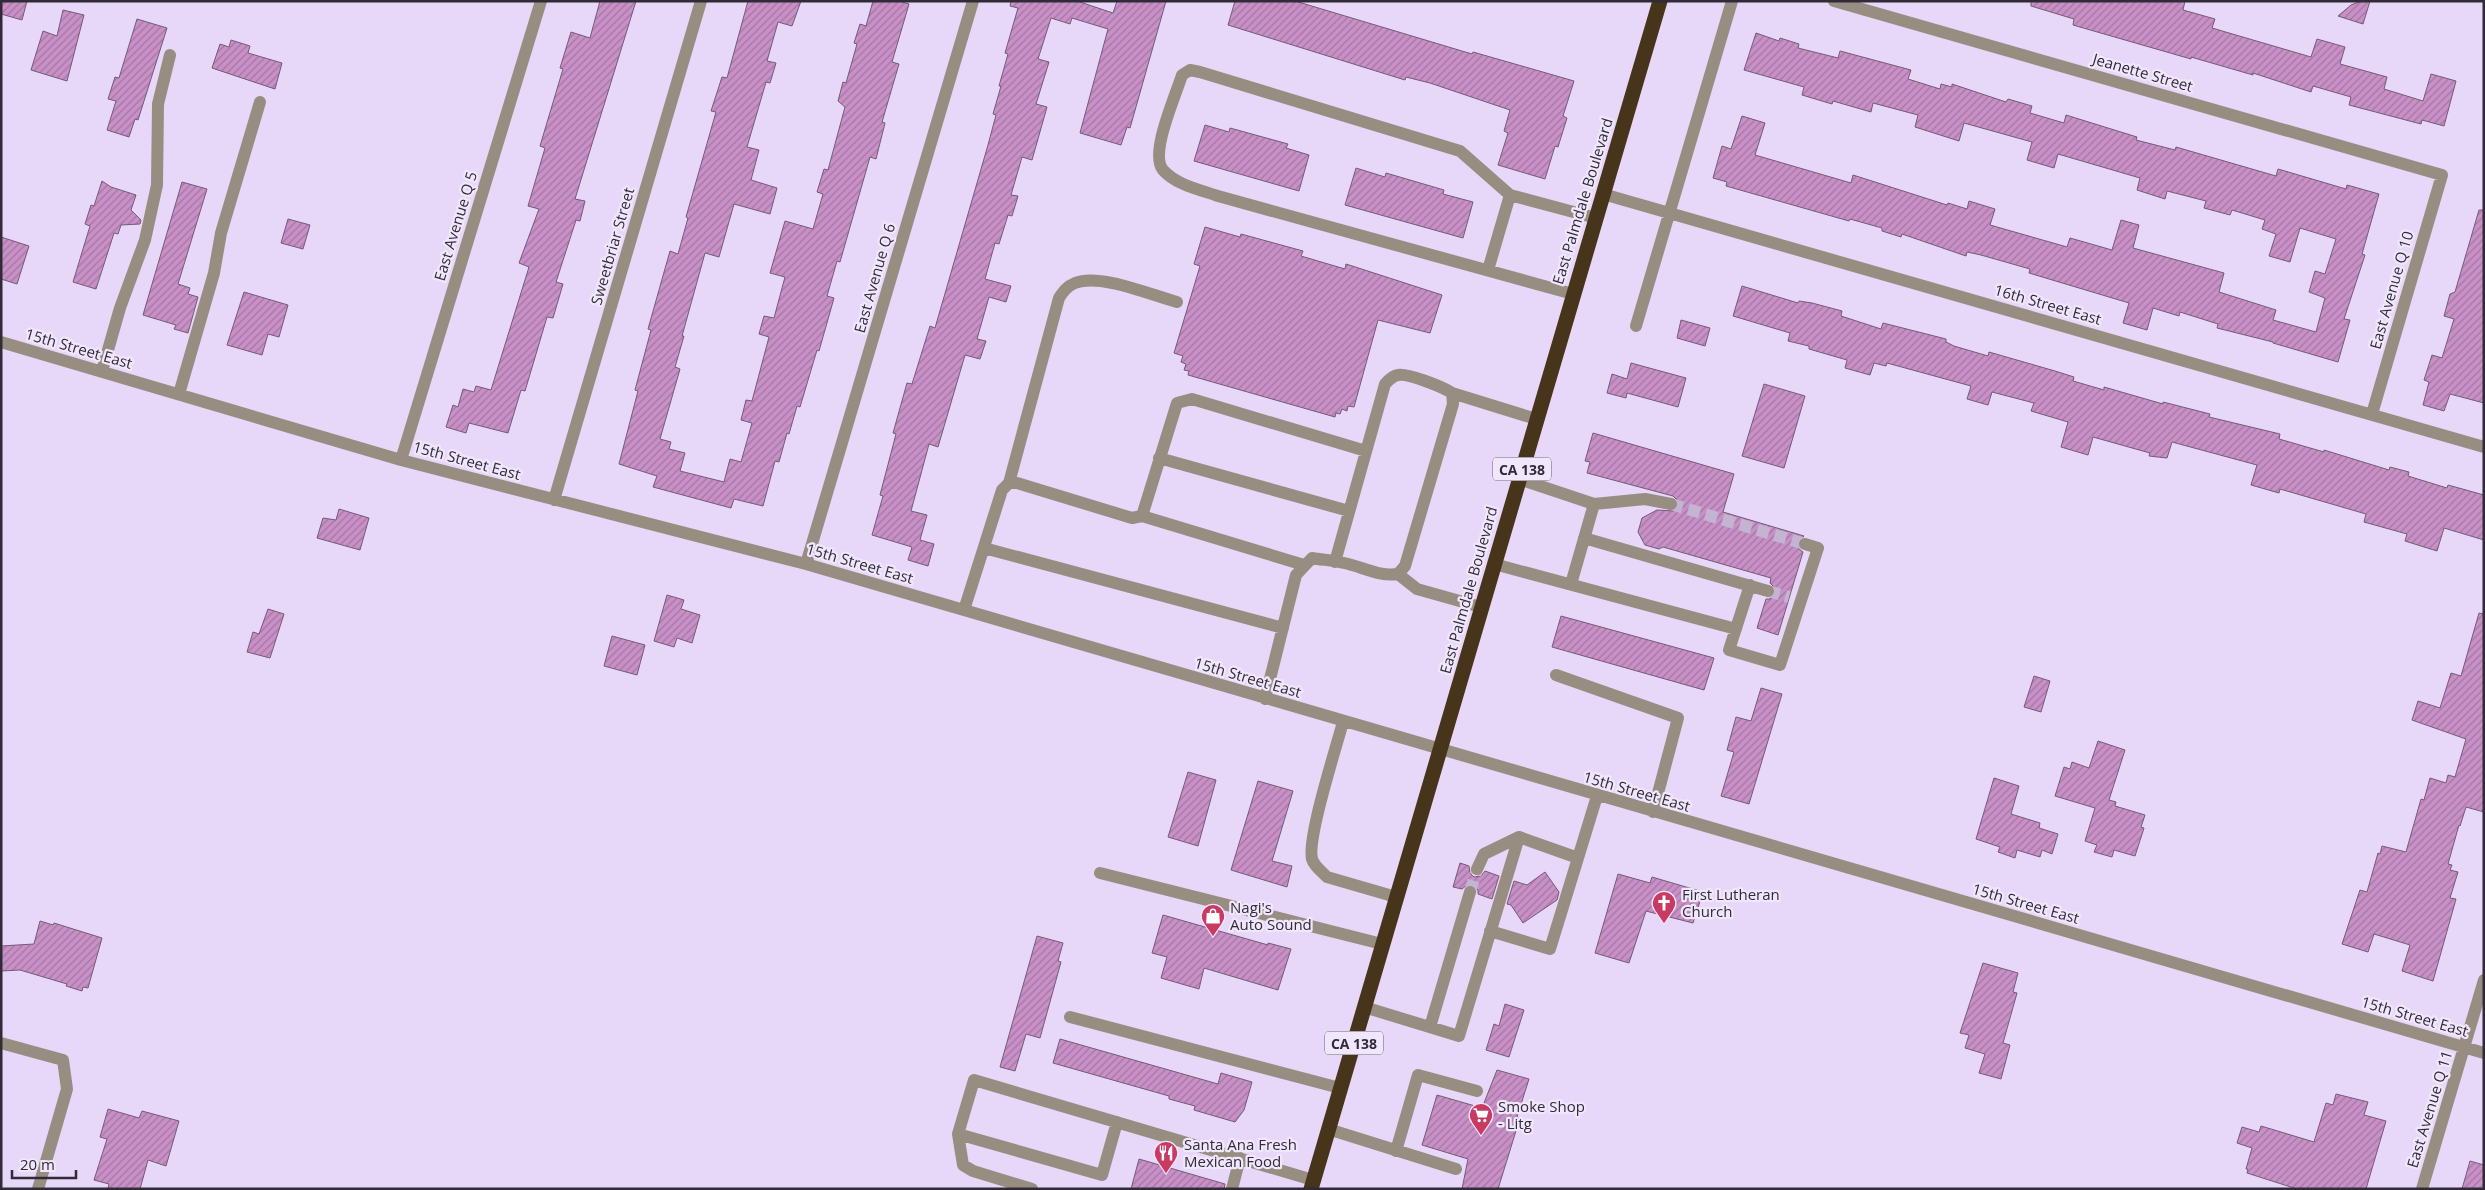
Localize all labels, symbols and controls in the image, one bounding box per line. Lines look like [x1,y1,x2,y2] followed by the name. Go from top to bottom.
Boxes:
[2089,48,2195,96] street label: Jeanette Street
[1547,115,1617,287] street label: East Palmdale Boulevard
[429,169,481,283] street label: East Avenue Q 5
[586,185,638,307] street label: Sweetbriar Street
[849,221,899,335] street label: East Avenue Q 6
[2365,229,2417,351] street label: East Avenue Q 10
[1992,279,2104,329] street label: 16th Street East
[23,323,135,373] street label: 15th Street East
[411,436,523,484] street label: 15th Street East
[1493,458,1551,480] road number: CA 138
[1435,504,1501,676] street label: East Palmdale Boulevard
[804,538,916,588] street label: 15th Street East
[1192,652,1304,702] street label: 15th Street East
[1581,766,1693,816] street label: 15th Street East
[1970,878,2082,928] street label: 15th Street East
[1682,884,1780,921] place label: First Lutheran Church
[1651,890,1677,924] church icon: First Lutheran Church
[1230,897,1312,934] place label: Nagi's Auto Sound
[1200,903,1226,937] shop icon: Nagi's Auto Sound
[2359,991,2471,1041] street label: 15th Street East
[1325,1032,1383,1054] road number: CA 138
[2402,1048,2456,1170] street label: East Avenue Q 11
[1498,1096,1585,1133] place label: Smoke Shop - Litg
[1468,1102,1494,1136] supermarket icon: Smoke Shop - Litg
[1184,1134,1297,1171] place label: Santa Ana Fresh Mexican Food
[1153,1140,1179,1174] restaurant icon: Santa Ana Fresh Mexican Food
[12,1148,76,1180] scale bar
[20,1154,55,1174] text: 20 m

